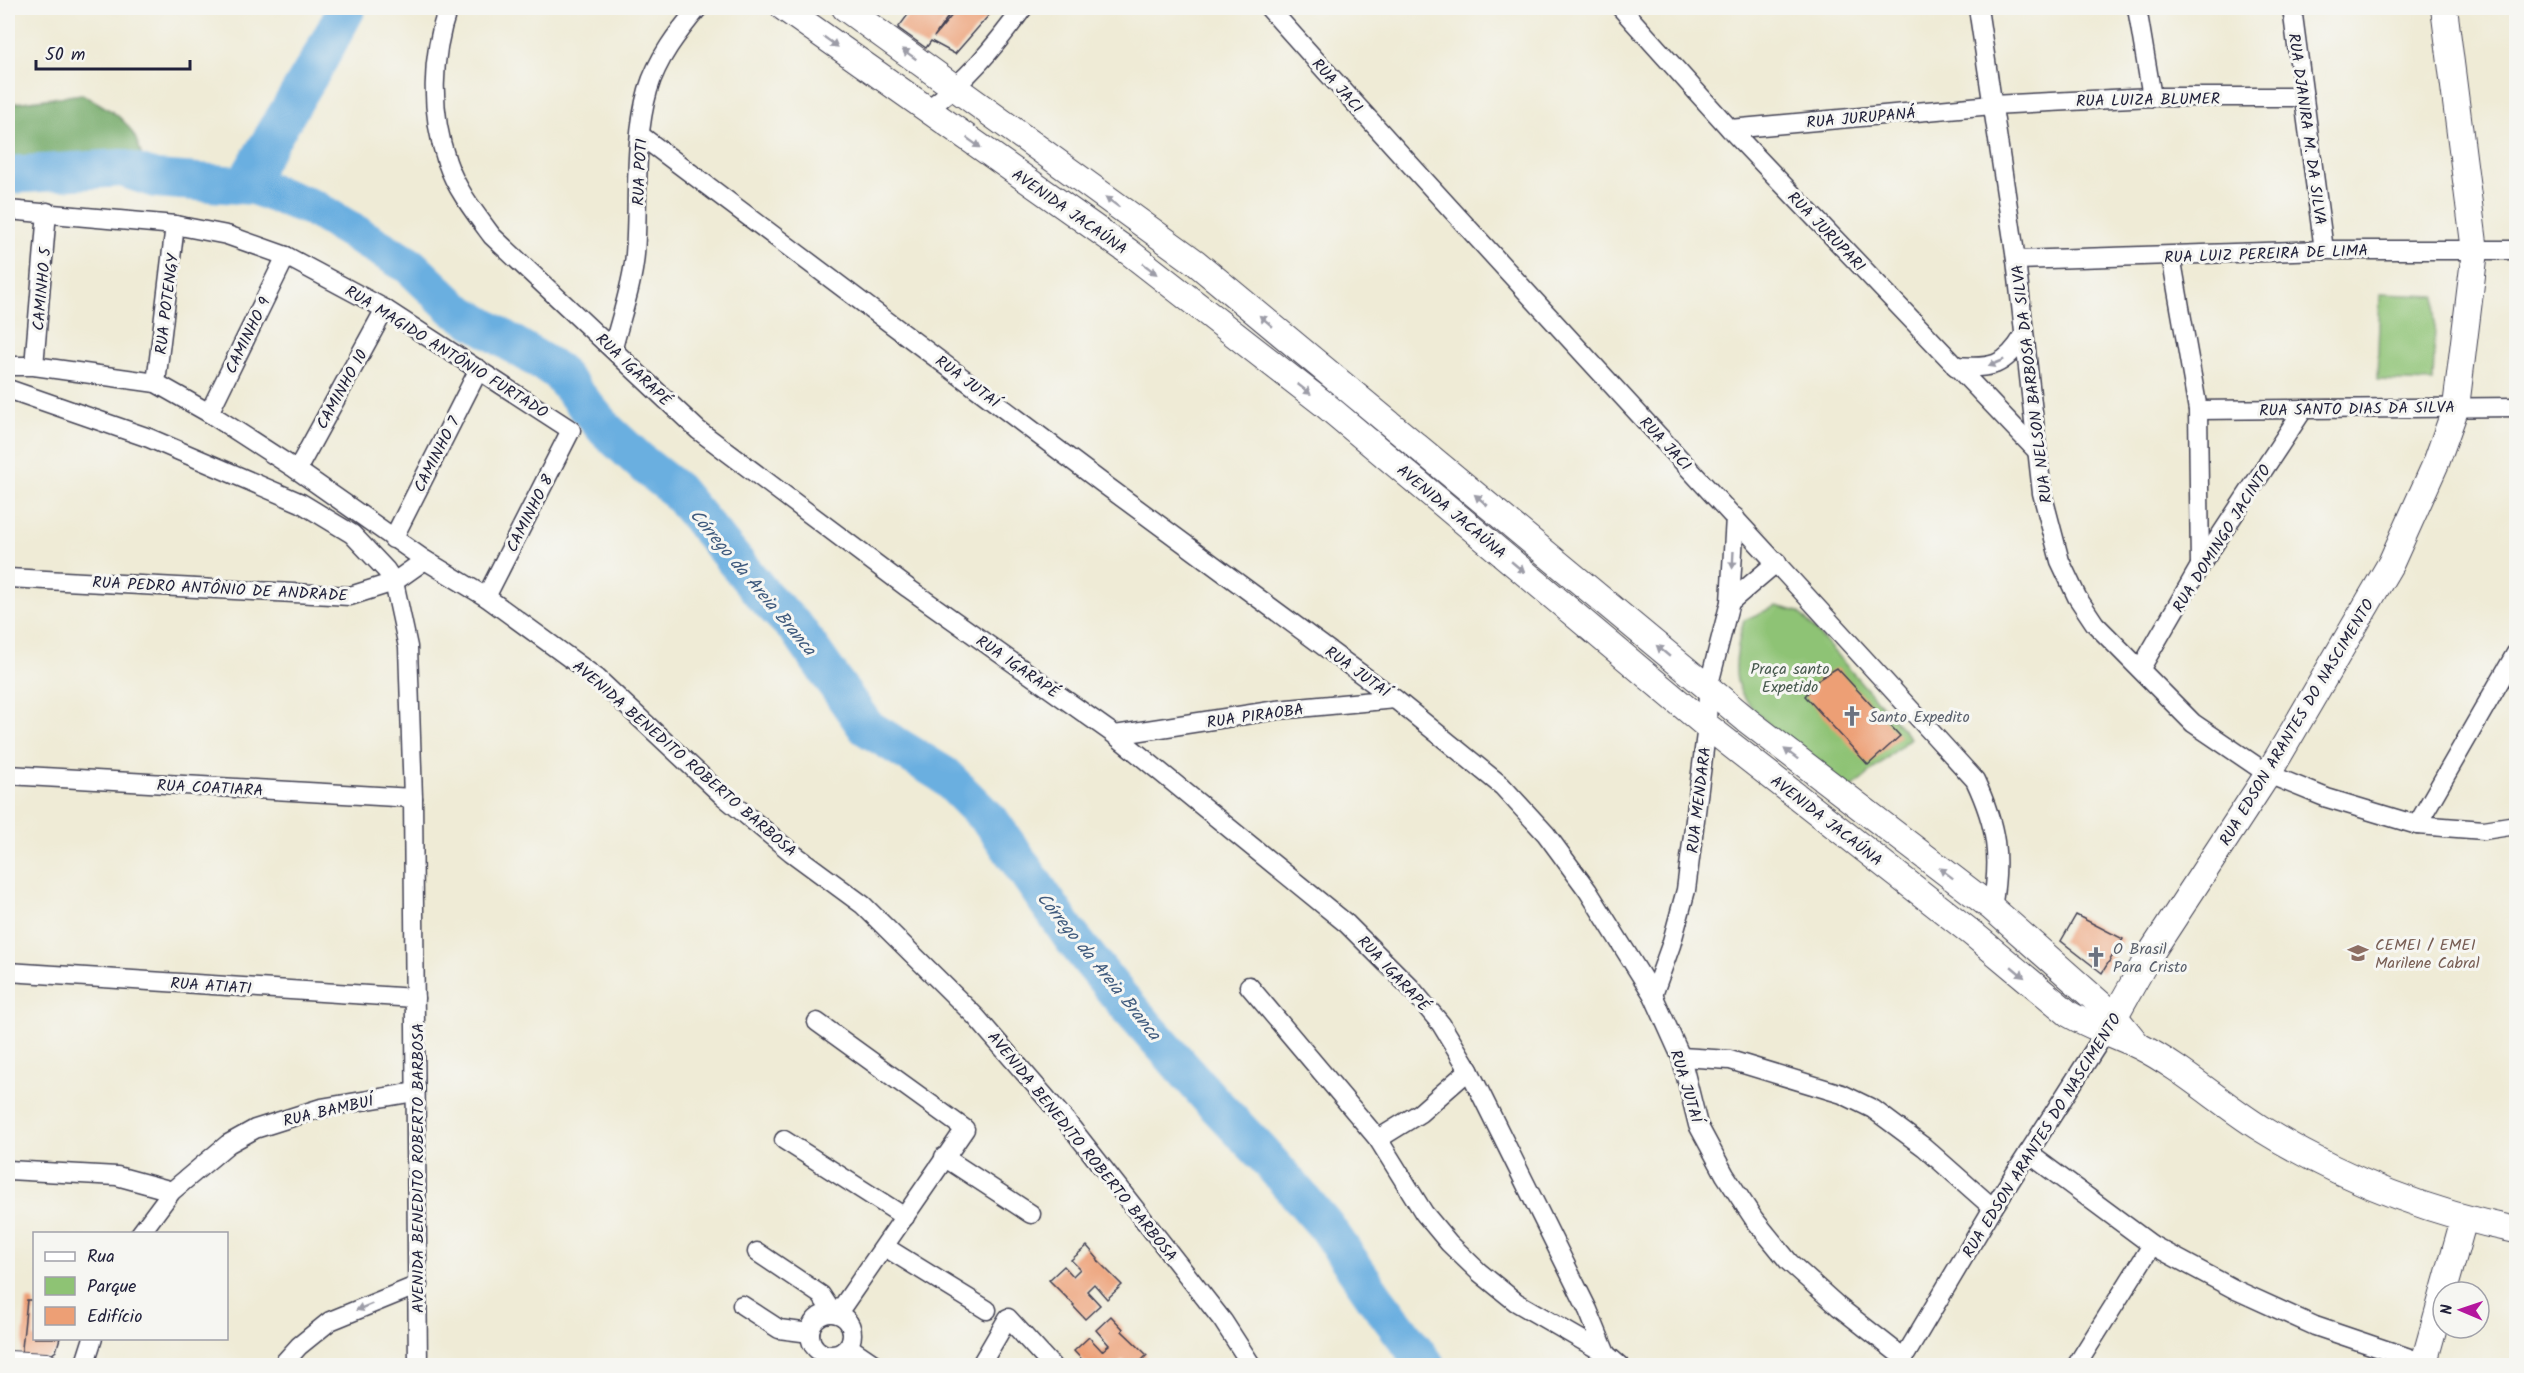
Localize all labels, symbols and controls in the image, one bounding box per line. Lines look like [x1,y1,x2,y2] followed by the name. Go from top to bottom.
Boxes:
[2281,32,2332,227] street label: RUA DJANIRA M. DA SILVA
[36,33,190,71] scale bar
[824,35,839,47] one-way arrow
[45,41,85,70] text: 50 m
[901,48,916,60] one-way arrow
[1305,53,1369,119] street label: RUA JACI
[2076,87,2220,114] street label: RUA LUIZA BLUMER
[1805,101,1917,136] street label: RUA JURUPANÁ
[966,137,982,149] one-way arrow
[626,138,655,206] street label: RUA POTI
[1006,163,1132,262] street label: AVENIDA JACAÚNA
[1781,186,1871,278] street label: RUA JURUPARI
[1105,196,1121,208] one-way arrow
[2164,238,2369,271] street label: RUA LUIZ PEREIRA DE LIMA
[26,245,59,332] street label: CAMINHO 5
[149,252,186,356] street label: RUA POTENGY
[1142,263,1158,275] one-way arrow
[2005,263,2060,505] street label: RUA NELSON BARBOSA DA SILVA
[340,279,553,425] street label: RUA MAGIDO ANTÔNIO FURTADO
[219,293,278,378] street label: CAMINHO 9
[1258,315,1274,328] one-way arrow
[590,328,677,413] street label: RUA IGARAPÉ
[310,345,375,434] street label: CAMINHO 10
[929,350,1007,417] street label: RUA JUTAÍ
[1987,358,2004,367] one-way arrow
[1296,382,1312,395] one-way arrow
[2259,395,2455,424] street label: RUA SANTO DIAS DA SILVA
[1633,411,1697,477] street label: RUA JACI
[408,412,467,497] street label: CAMINHO 7
[1391,459,1512,566] street label: AVENIDA JACAÚNA
[2166,460,2278,618] street label: RUA DOMINGO JACINTO
[500,470,561,557] street label: CAMINHO 8
[1473,493,1489,506] one-way arrow
[681,503,823,664] water label: Córrego da Areia Branca
[1728,550,1737,569] one-way arrow
[1510,561,1526,574] one-way arrow
[92,570,349,609] street label: RUA PEDRO ANTÔNIO DE ANDRADE
[2213,594,2381,851] street label: RUA EDSON ARANTES DO NASCIMENTO
[970,629,1064,706] street label: RUA IGARAPÉ
[1319,640,1397,706] street label: RUA JUTAÍ
[1656,645,1671,658] one-way arrow
[566,655,802,864] street label: AVENIDA BENEDITO ROBERTO BARBOSA
[1751,657,1829,700] park label: Praça santo Expetido
[1205,697,1305,736] street label: RUA PIRAOBA
[1840,704,1864,728] church icon: Santo Expedito
[1869,705,1970,730] place label: Santo Expedito
[1681,745,1718,855] street label: RUA MENDARA
[1783,748,1799,760] one-way arrow
[1765,769,1888,873] street label: AVENIDA JACAÚNA
[156,773,264,804] street label: RUA COATIARA
[1938,866,1954,879] one-way arrow
[1029,886,1168,1049] water label: Córrego da Areia Branca
[1351,930,1435,1018] street label: RUA IGARAPÉ
[2375,933,2480,976] place label: CEMEI / EMEI Marilene Cabral
[2113,937,2187,980] place label: O Brasil Para Cristo
[2346,941,2370,965] school or university icon: CEMEI / EMEI Marilene Cabral
[2084,945,2108,969] church icon: O Brasil Para Cristo
[2010,965,2025,978] one-way arrow
[169,971,252,1002] street label: RUA ATIATI
[1956,1009,2128,1263] street label: RUA EDSON ARANTES DO NASCIMENTO
[406,1023,431,1313] street label: AVENIDA BENEDITO ROBERTO BARBOSA
[981,1026,1183,1268] street label: AVENIDA BENEDITO ROBERTO BARBOSA
[1663,1047,1709,1129] street label: RUA JUTAÍ
[281,1088,379,1134] street label: RUA BAMBUÍ
[33,1232,228,1340] legend
[87,1243,115,1272] text: Rua
[87,1273,136,1302] text: Parque
[2431,1280,2491,1340] north arrow
[354,1302,372,1312] one-way arrow
[87,1303,142,1332] text: Edifício
[2435,1304,2460,1315] text: N

